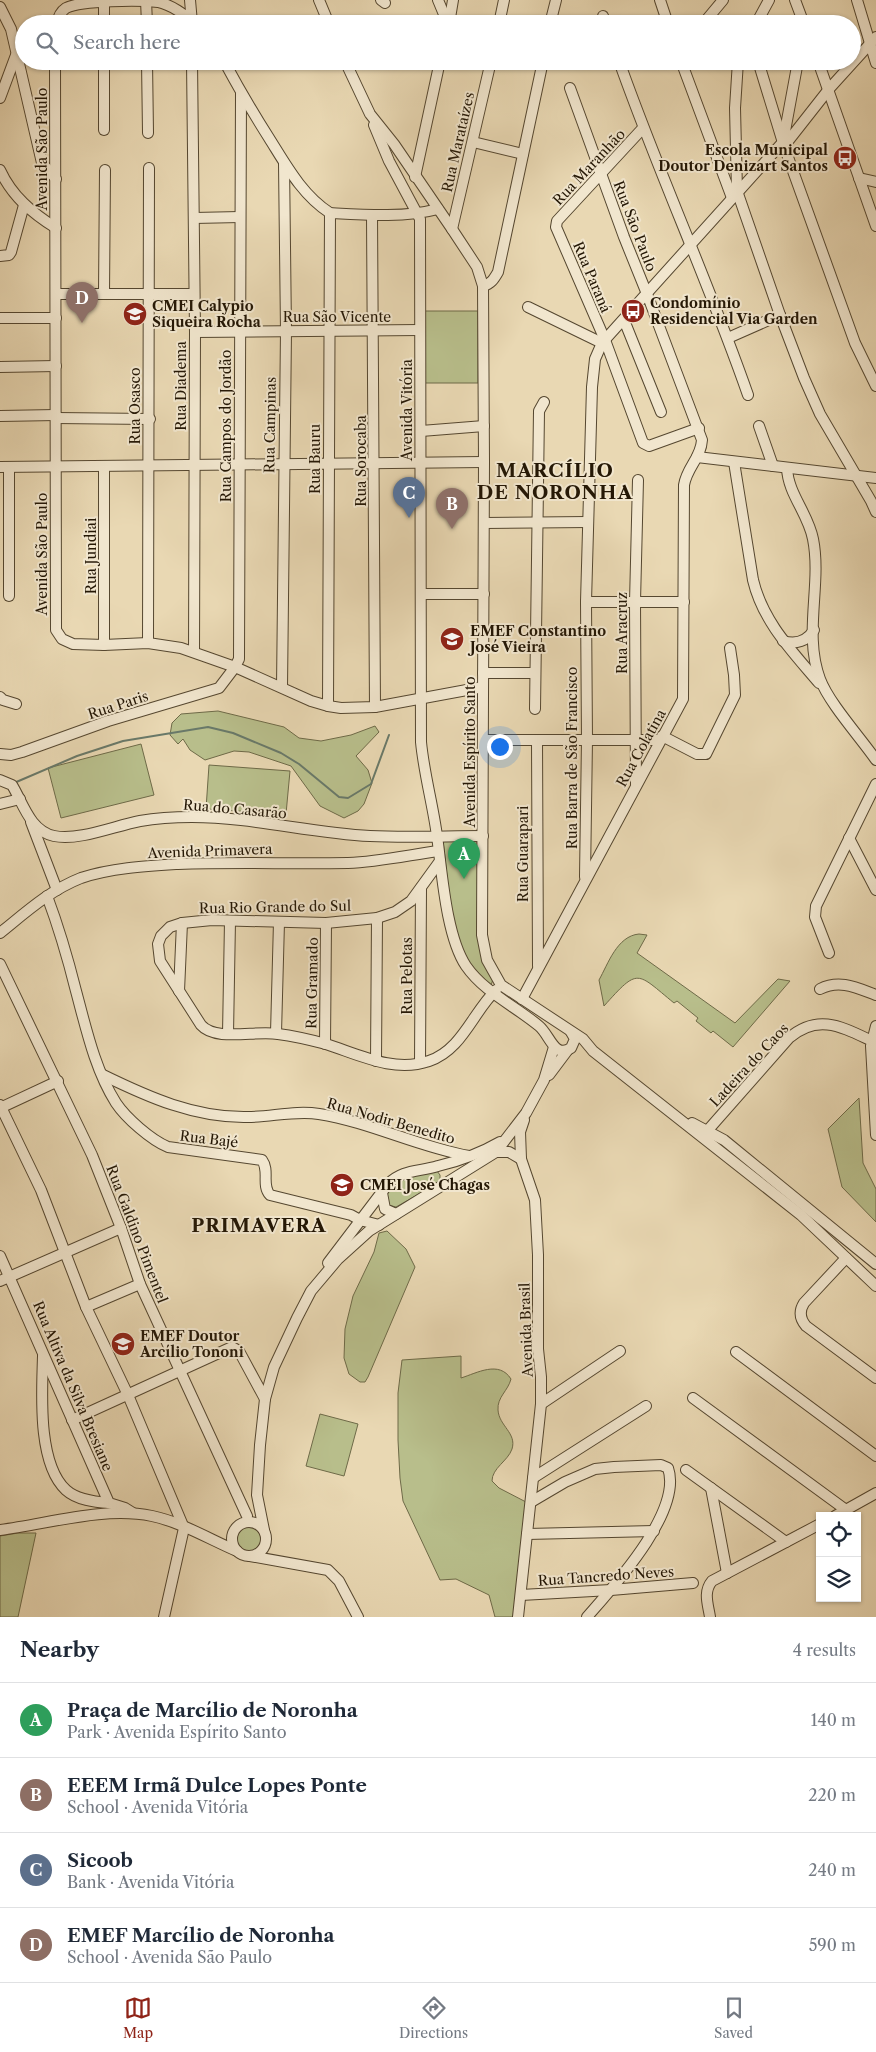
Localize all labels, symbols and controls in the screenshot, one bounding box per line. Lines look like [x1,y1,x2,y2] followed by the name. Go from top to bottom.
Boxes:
[15,15,861,70] search box
[33,29,61,57] icon: search
[73,31,181,54] text: Search here
[33,88,51,211] street label: Avenida São Paulo
[438,90,478,194] street label: Rua Marataízes
[549,125,629,209] street label: Rua Maranhão
[658,141,828,175] place label: Escola Municipal Doutor Denizart Santos
[832,145,858,171] bus stop icon: Escola Municipal Doutor Denizart Santos
[609,178,661,274] street label: Rua São Paulo
[569,239,615,316] street label: Rua Paraná
[66,282,98,323] pin: D
[650,294,818,328] place label: Condomínio Residencial Via Garden
[152,297,262,331] place label: CMEI Calypio Siqueira Rocha
[620,298,646,324] bus stop icon: Condomínio Residencial Via Garden
[122,301,148,327] school or university icon: CMEI Calypio Siqueira Rocha
[283,308,391,326] street label: Rua São Vicente
[172,341,190,431] street label: Rua Diadema
[217,350,235,502] street label: Rua Campos do Jordão
[398,358,416,462] street label: Avenida Vitória
[126,368,144,444] street label: Rua Osasco
[260,377,280,473] street label: Rua Campinas
[352,415,370,507] street label: Rua Sorocaba
[306,424,324,494] street label: Rua Bauru
[477,459,633,504] district label: MARCÍLIO DE NORONHA
[393,477,425,518] pin: C
[436,488,468,529] pin: B
[33,493,51,616] street label: Avenida São Paulo
[82,518,100,594] street label: Rua Jundiai
[613,592,631,674] street label: Rua Aracruz
[467,622,606,656] place label: EMEF Constantino José Vieira
[439,626,465,652] school or university icon: EMEF Constantino José Vieira
[563,667,581,849] street label: Rua Barra de São Francisco
[461,676,479,829] street label: Avenida Espírito Santo
[85,687,151,723] street label: Rua Paris
[612,705,670,790] street label: Rua Colatina
[487,734,513,760] your location
[182,795,288,823] street label: Rua do Casarão
[514,806,532,902] street label: Rua Guarapari
[448,838,480,879] pin: A
[146,840,273,862] street label: Avenida Primavera
[199,897,351,917] street label: Rua Rio Grande do Sul
[302,937,322,1029] street label: Rua Gramado
[398,937,416,1015] street label: Rua Pelotas
[706,1019,792,1111] street label: Ladeira do Caos
[325,1094,457,1148] street label: Rua Nodir Benedito
[179,1126,239,1152] street label: Rua Bajé
[102,1162,172,1306] street label: Rua Galdino Pimentel
[329,1172,355,1198] school or university icon: CMEI José Chagas
[360,1176,490,1194] place label: CMEI José Chagas
[191,1214,327,1237] district label: PRIMAVERA
[515,1282,537,1379] street label: Avenida Brasil
[29,1298,117,1474] street label: Rua Altiva da Silva Bresiane
[139,1327,244,1361] place label: EMEF Doutor Arcílio Tononi
[110,1331,136,1357] school or university icon: EMEF Doutor Arcílio Tononi
[816,1512,861,1602] map controls
[816,1512,861,1557] button: locate
[816,1557,861,1602] button: layers
[537,1562,675,1590] street label: Rua Tancredo Neves
[20,1637,99,1662] text: Nearby
[793,1640,856,1660] text: 4 results
[67,1699,358,1722] text: Praça de Marcílio de Noronha
[30,1710,42,1730] text: A
[811,1710,856,1730] text: 140 m
[67,1722,287,1742] text: Park · Avenida Espírito Santo
[67,1774,367,1797] text: EEEM Irmã Dulce Lopes Ponte
[30,1785,42,1805] text: B
[808,1785,856,1805] text: 220 m
[67,1797,248,1817] text: School · Avenida Vitória
[67,1849,133,1872] text: Sicoob
[30,1860,42,1880] text: C
[808,1860,856,1880] text: 240 m
[67,1872,234,1892] text: Bank · Avenida Vitória
[67,1924,335,1947] text: EMEF Marcílio de Noronha
[29,1935,43,1955] text: D
[809,1935,856,1955] text: 590 m
[67,1947,272,1967] text: School · Avenida São Paulo
[123,1994,153,2042] tab: Map
[399,1994,468,2042] tab: Directions
[714,1994,753,2042] tab: Saved

